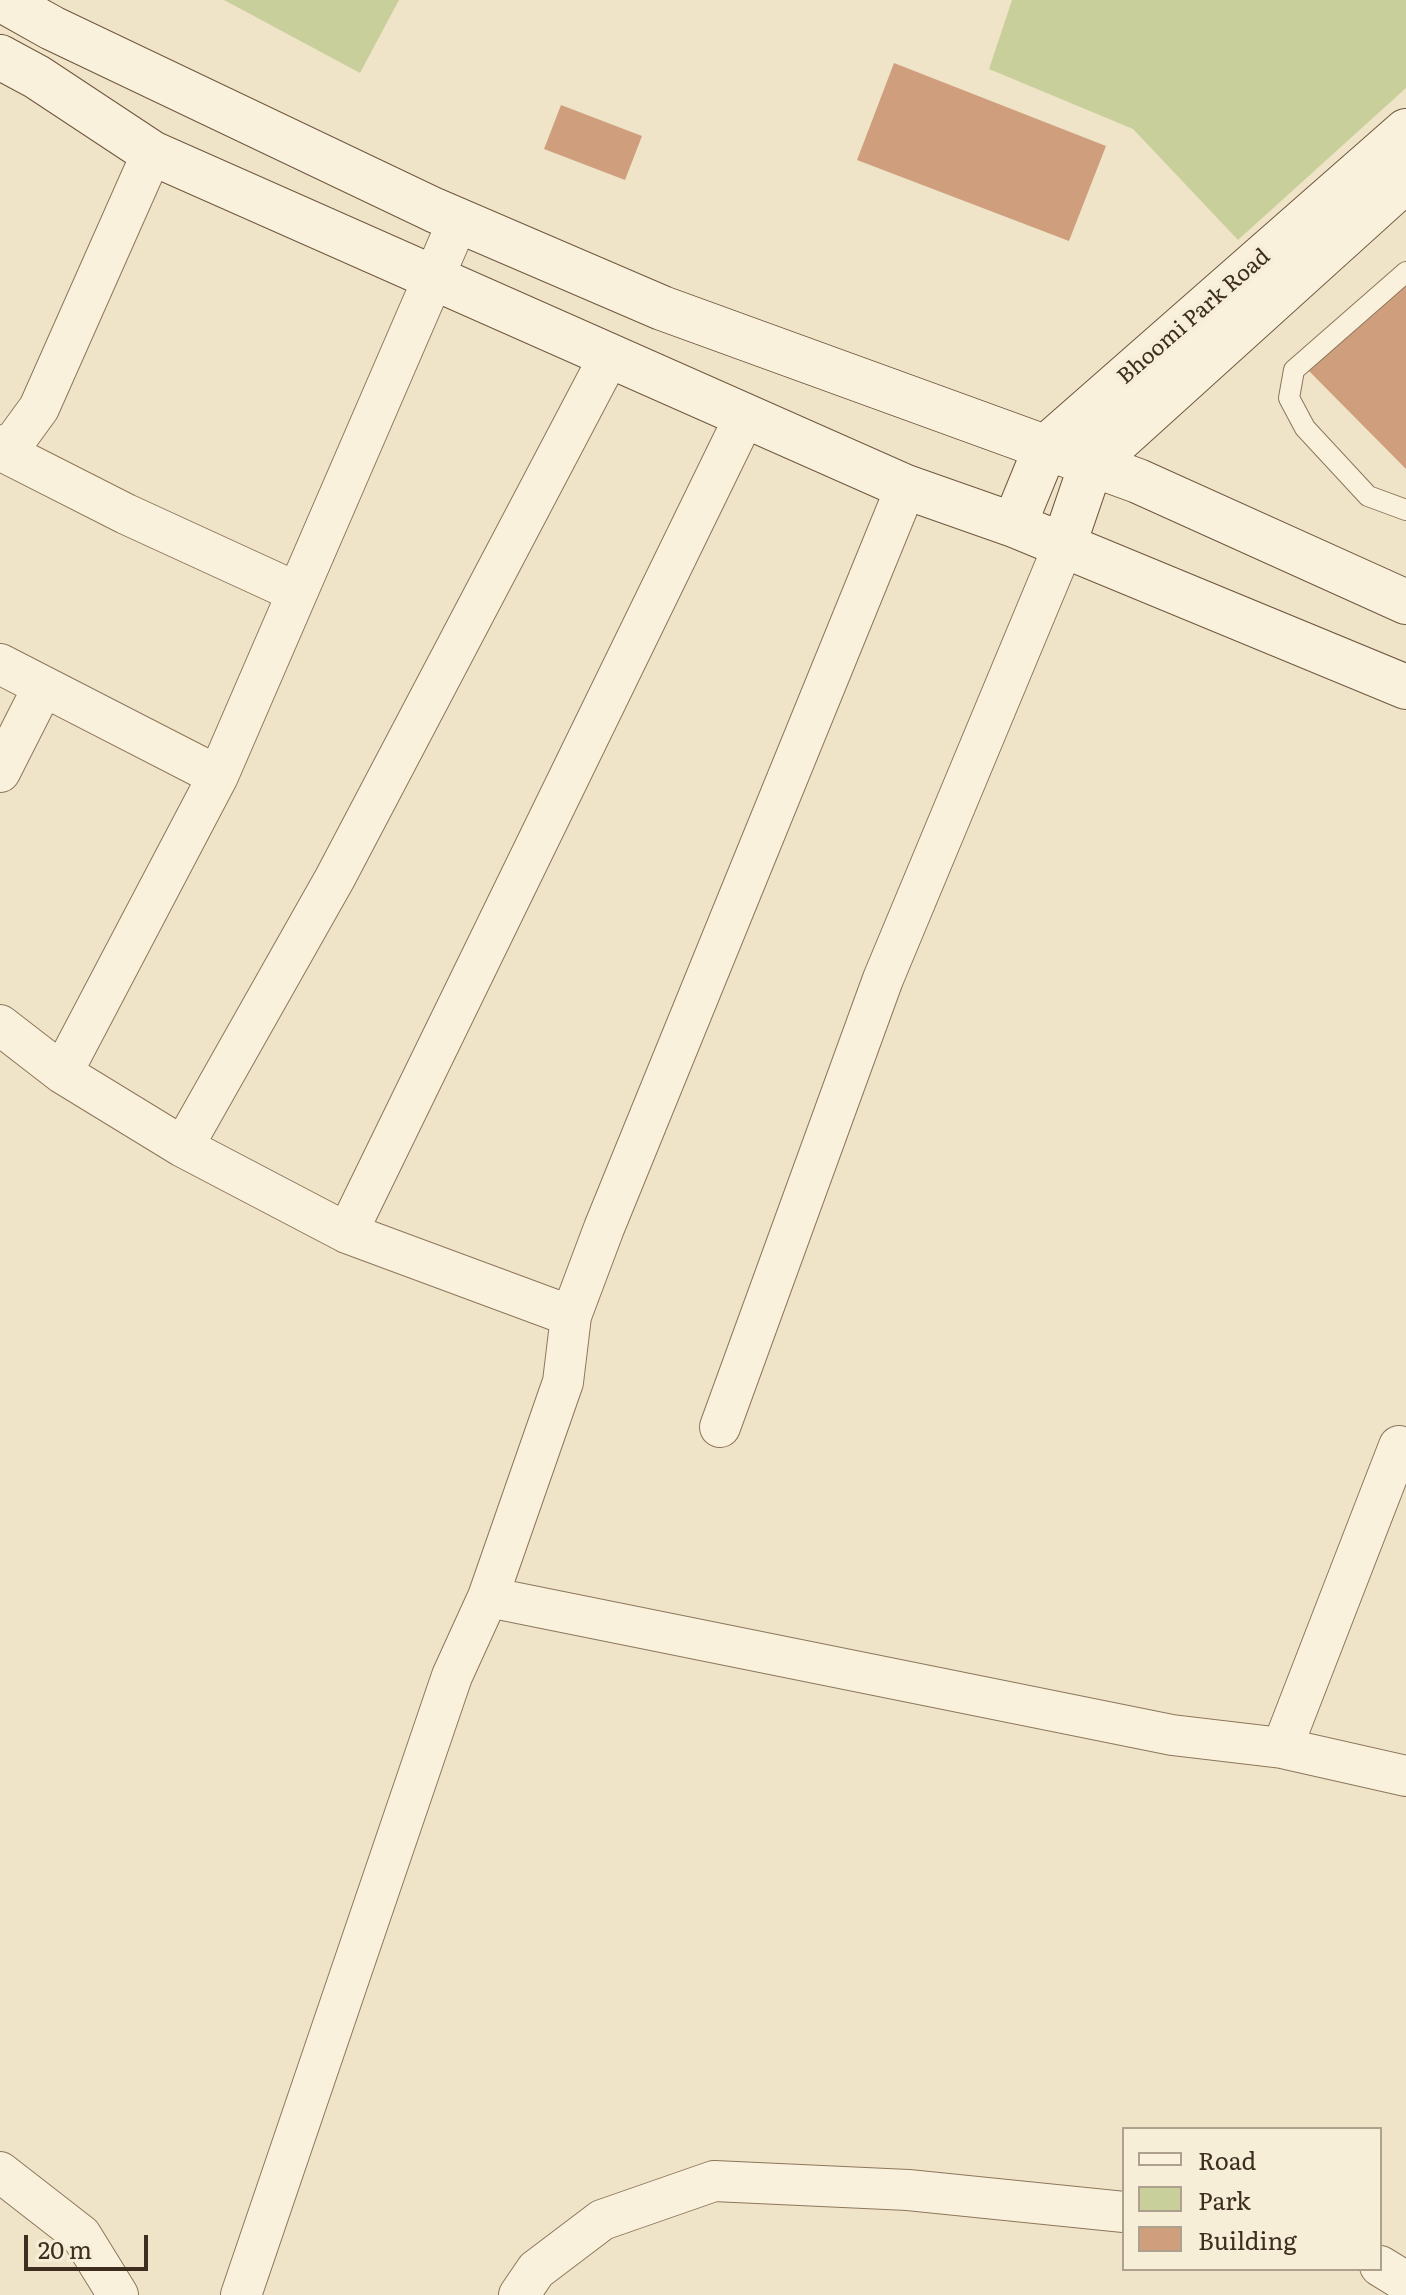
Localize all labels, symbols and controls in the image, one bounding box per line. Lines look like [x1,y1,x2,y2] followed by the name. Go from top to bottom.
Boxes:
[1112,244,1276,390] street label: Bhoomi Park Road
[1122,2127,1382,2271] legend
[1198,2142,1256,2177] text: Road
[1198,2182,1251,2217] text: Park
[28,2219,152,2269] scale bar
[1198,2222,1297,2257] text: Building
[38,2231,92,2266] text: 20 m

